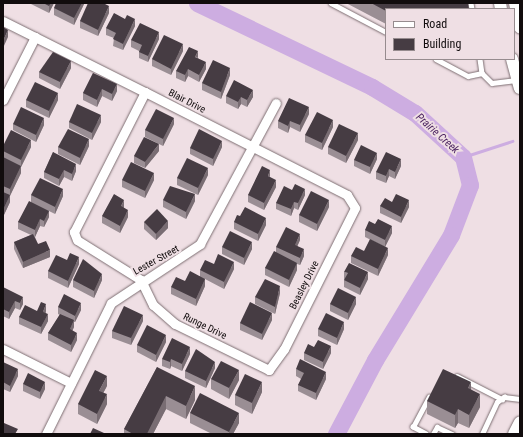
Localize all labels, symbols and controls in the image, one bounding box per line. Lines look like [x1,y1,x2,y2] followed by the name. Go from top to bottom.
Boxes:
[385,8,515,60] legend
[423,17,447,31] text: Road
[423,37,461,51] text: Building
[166,87,208,115] street label: Blair Drive
[413,111,461,157] water label: Prairie Creek
[131,243,181,277] street label: Lester Street
[287,259,321,311] street label: Beasley Drive
[181,310,229,342] street label: Runge Drive

